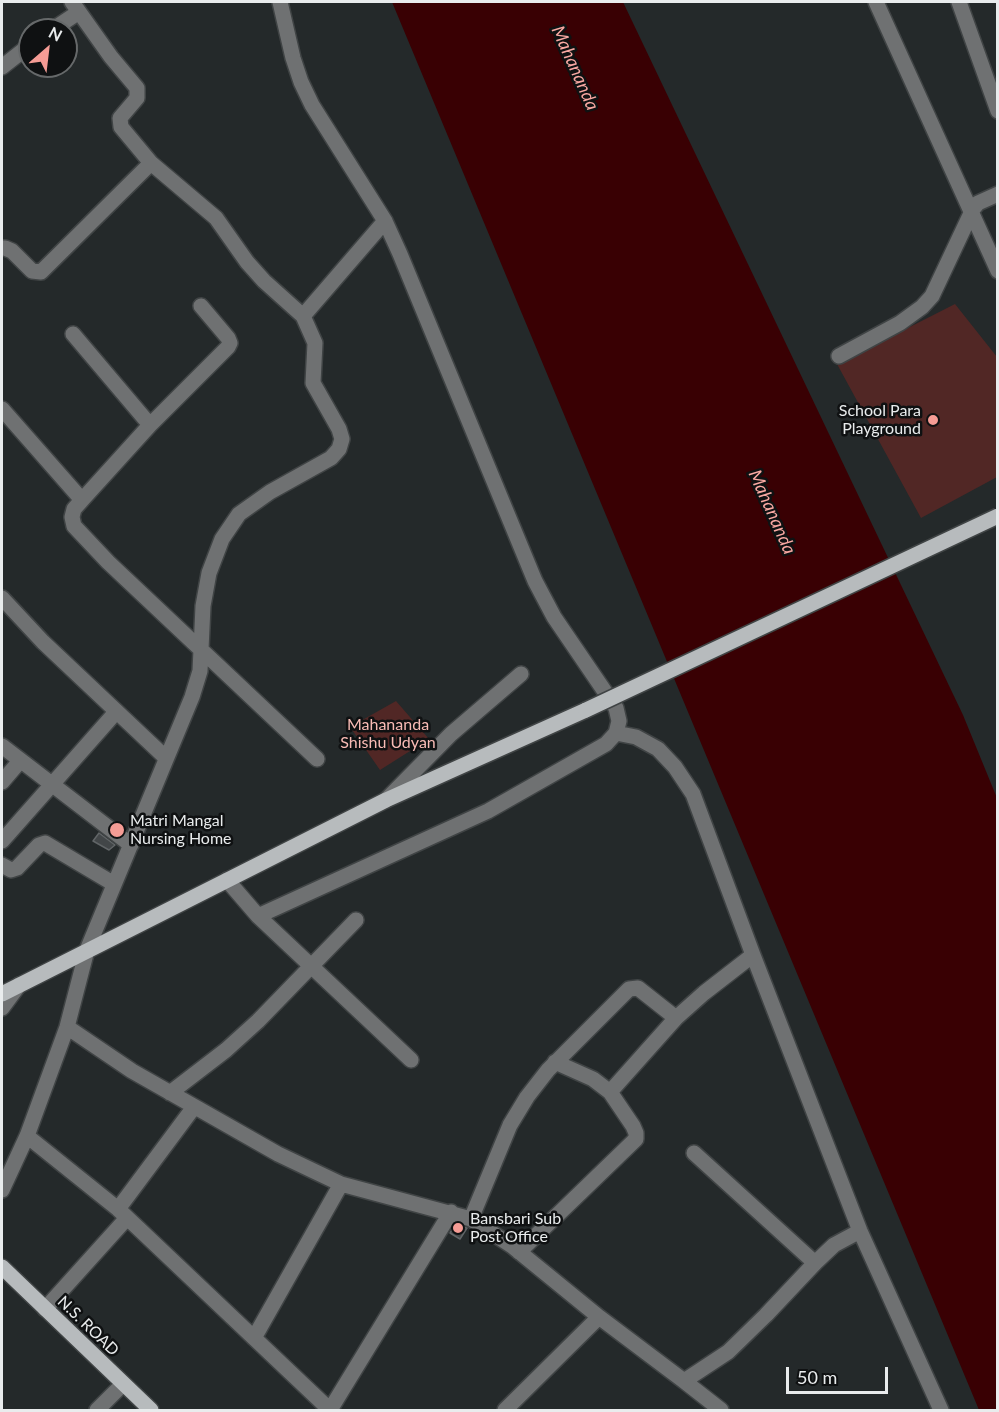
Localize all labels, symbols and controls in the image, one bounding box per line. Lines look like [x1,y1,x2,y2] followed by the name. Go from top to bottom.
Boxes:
[18,18,78,78] north arrow
[46,22,66,45] text: N
[547,22,603,114] water label: Mahananda
[839,401,921,439] place label: School Para Playground
[926,413,940,427] marker: School Para Playground
[744,466,800,558] water label: Mahananda
[340,715,436,753] park label: Mahananda Shishu Udyan
[130,811,232,849] place label: Matri Mangal Nursing Home
[108,821,126,839] marker: Matri Mangal Nursing Home
[470,1209,561,1247] place label: Bansbari Sub Post Office
[451,1221,465,1235] marker: Bansbari Sub Post Office
[53,1292,123,1360] street label: N.S. ROAD
[789,1355,891,1393] scale bar
[797,1366,837,1388] text: 50 m

